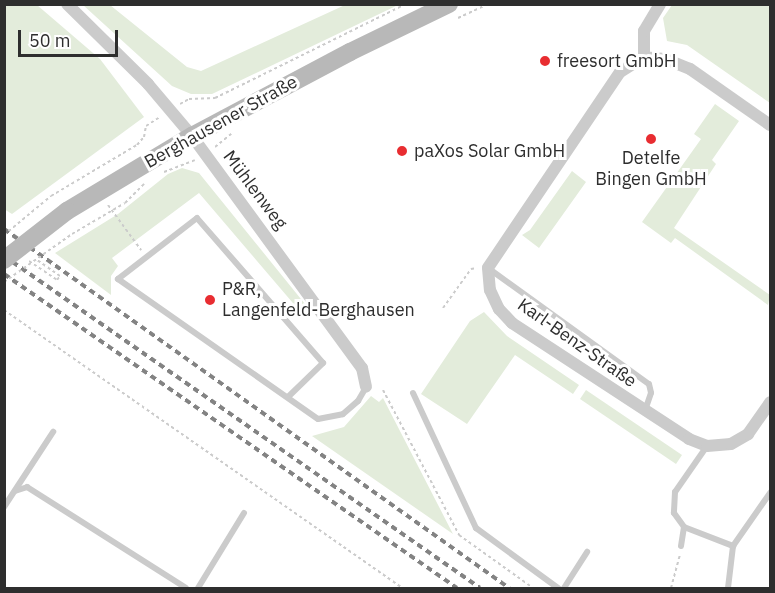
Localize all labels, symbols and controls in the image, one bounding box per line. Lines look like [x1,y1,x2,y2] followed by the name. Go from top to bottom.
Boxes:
[21,18,122,56] scale bar
[29,29,71,52] text: 50 m
[557,50,677,72] place label: freesort GmbH
[538,54,552,68] marker: freesort GmbH
[141,71,301,173] street label: Berghausener Straße
[644,132,658,146] marker: Detelfe Bingen GmbH
[414,140,565,162] place label: paXos Solar GmbH
[395,144,409,158] marker: paXos Solar GmbH
[218,146,292,234] street label: Mühlenweg
[595,148,707,190] place label: Detelfe Bingen GmbH
[222,279,415,322] place label: P&R, Langenfeld-Berghausen
[203,293,217,307] marker: P&R, Langenfeld-Berghausen
[513,294,641,392] street label: Karl-Benz-Straße

